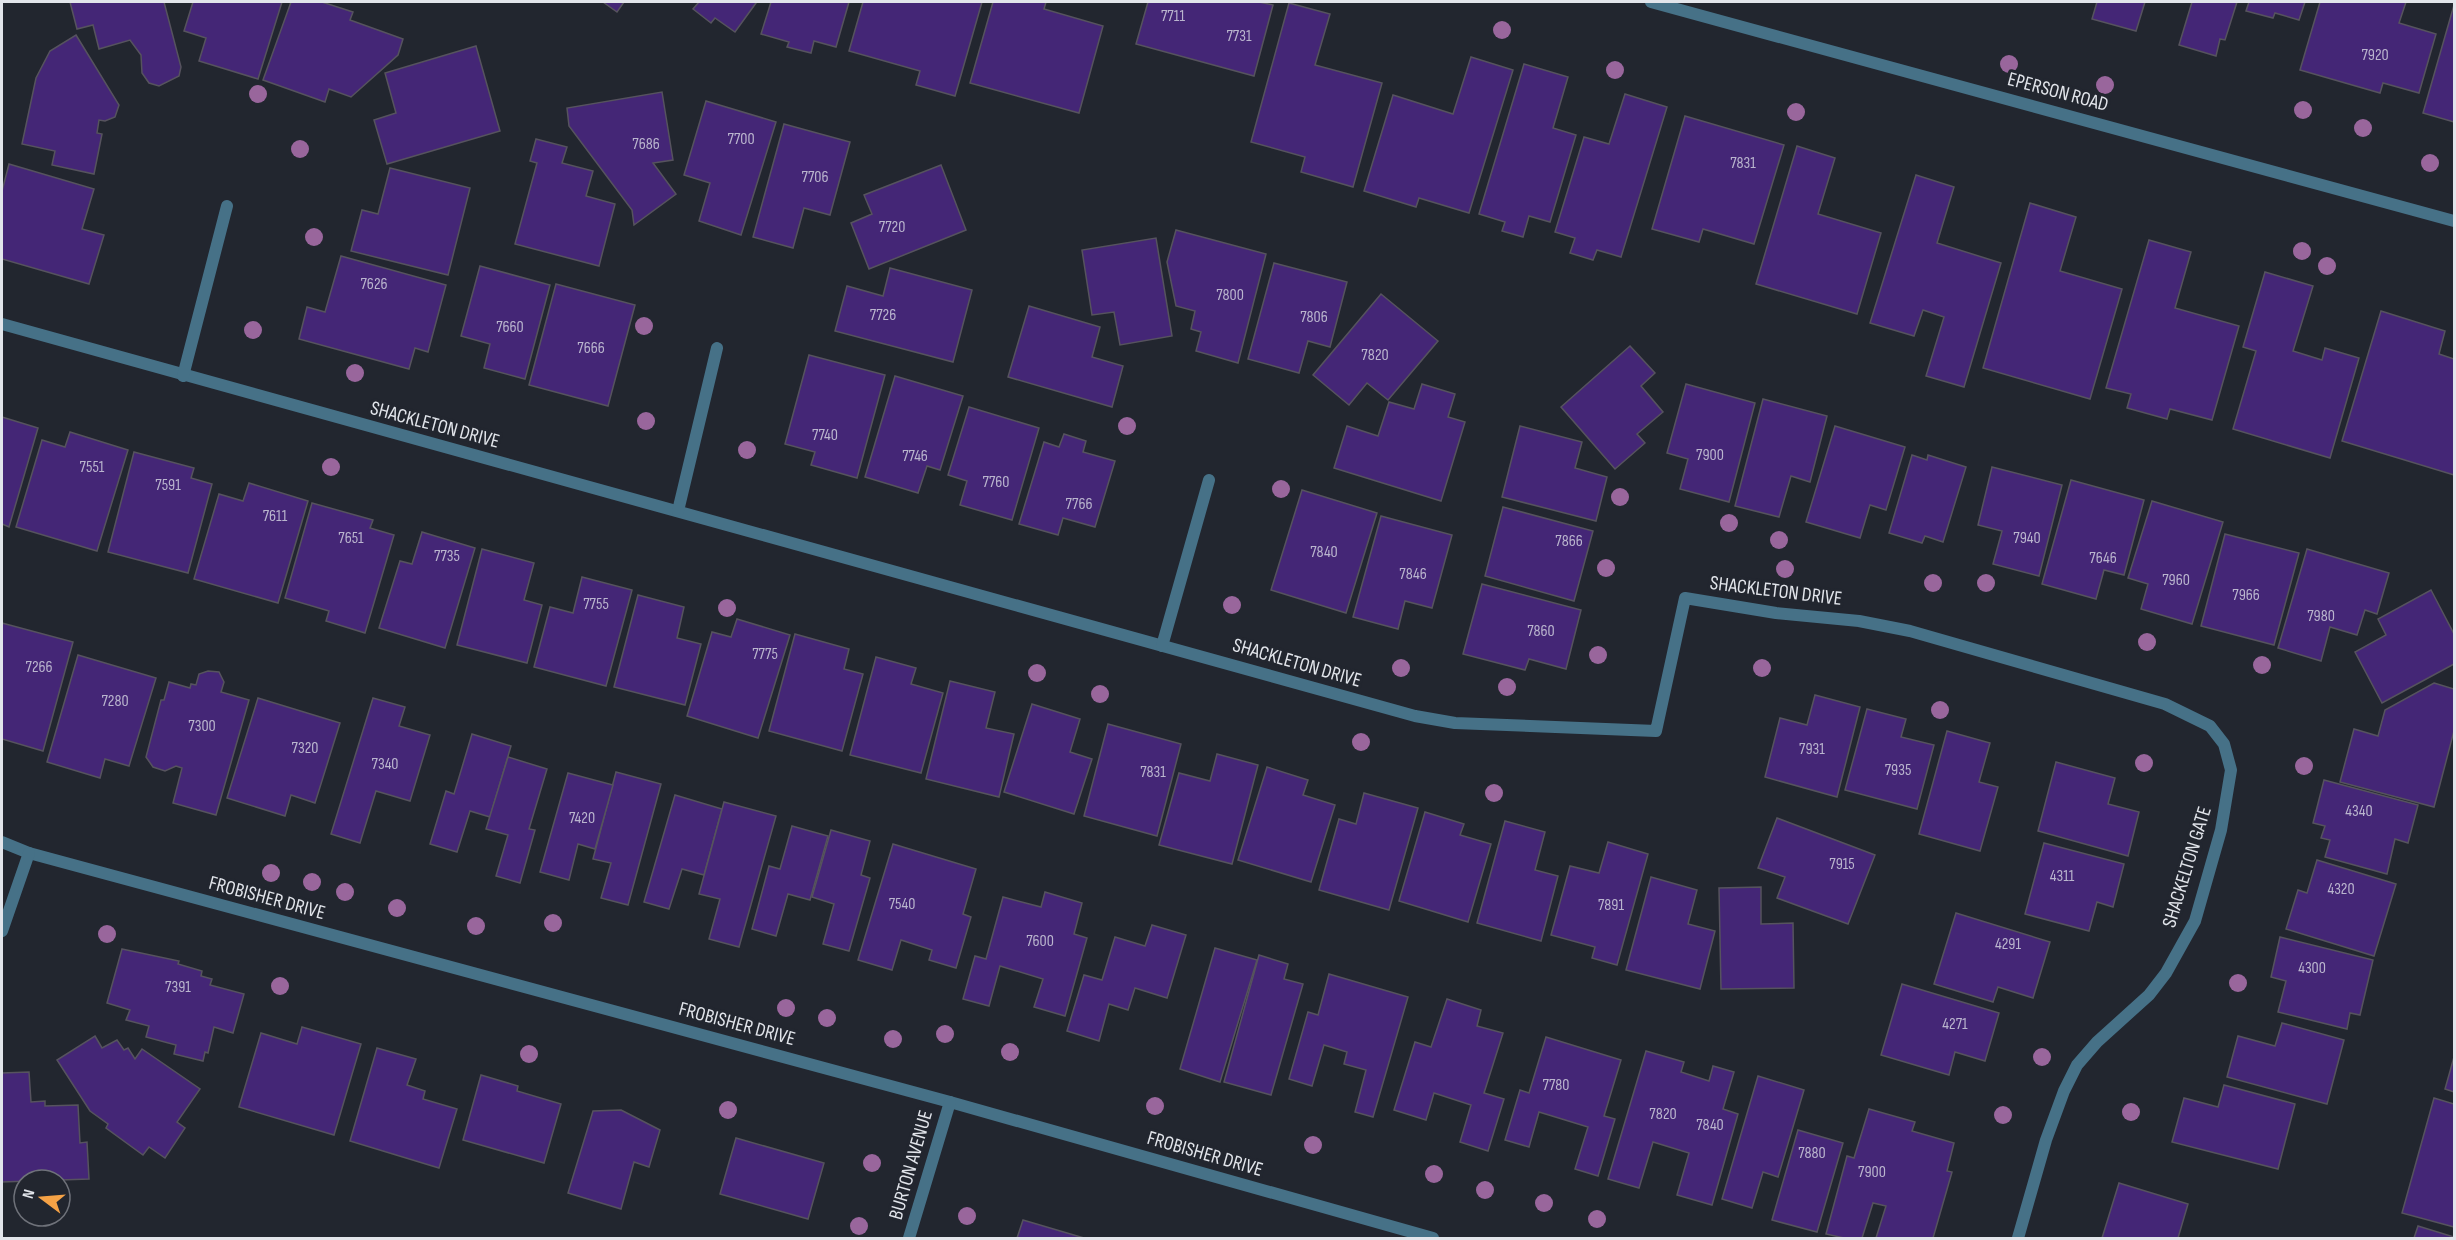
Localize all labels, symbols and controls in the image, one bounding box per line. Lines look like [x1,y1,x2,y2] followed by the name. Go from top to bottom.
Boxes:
[1161,7,1185,26] house number: 7711
[1226,27,1252,46] house number: 7731
[2361,46,2389,65] house number: 7920
[2005,67,2111,117] street label: EPERSON ROAD
[727,130,755,149] house number: 7700
[632,135,660,154] house number: 7686
[1730,154,1756,173] house number: 7831
[802,168,828,187] house number: 7706
[879,218,905,237] house number: 7720
[360,275,388,294] house number: 7626
[1216,286,1244,305] house number: 7800
[870,306,896,325] house number: 7726
[1300,308,1328,327] house number: 7806
[496,318,524,337] house number: 7660
[577,339,605,358] house number: 7666
[1361,346,1389,365] house number: 7820
[368,396,502,454] street label: SHACKLETON DRIVE
[812,426,838,445] house number: 7740
[1696,446,1724,465] house number: 7900
[902,447,928,466] house number: 7746
[80,458,105,477] house number: 7551
[983,473,1009,492] house number: 7760
[155,476,181,495] house number: 7591
[1066,495,1092,514] house number: 7766
[263,507,288,526] house number: 7611
[338,529,364,548] house number: 7651
[2013,529,2041,548] house number: 7940
[1555,532,1583,551] house number: 7866
[1310,543,1338,562] house number: 7840
[434,547,460,566] house number: 7735
[2089,549,2117,568] house number: 7646
[1399,565,1427,584] house number: 7846
[1709,571,1843,611] street label: SHACKLETON DRIVE
[2162,571,2190,590] house number: 7960
[2232,586,2260,605] house number: 7966
[583,595,609,614] house number: 7755
[2307,607,2335,626] house number: 7980
[1527,622,1555,641] house number: 7860
[1230,633,1364,693] street label: SHACKLETON DRIVE
[752,645,778,664] house number: 7775
[26,658,53,677] house number: 7266
[101,692,129,711] house number: 7280
[188,717,216,736] house number: 7300
[292,739,318,758] house number: 7320
[1799,740,1825,759] house number: 7931
[372,755,398,774] house number: 7340
[1885,761,1911,780] house number: 7935
[1140,763,1166,782] house number: 7831
[2345,802,2373,821] house number: 4340
[2157,804,2217,930] street label: SHACKELTON GATE
[569,809,595,828] house number: 7420
[1829,855,1855,874] house number: 7915
[2050,867,2075,886] house number: 4311
[206,871,328,925] street label: FROBISHER DRIVE
[2327,880,2355,899] house number: 4320
[889,895,915,914] house number: 7540
[1598,896,1624,915] house number: 7891
[1026,932,1054,951] house number: 7600
[1995,935,2021,954] house number: 4291
[2298,959,2326,978] house number: 4300
[165,978,191,997] house number: 7391
[676,997,798,1051] street label: FROBISHER DRIVE
[1942,1015,1968,1034] house number: 4271
[1543,1076,1569,1095] house number: 7780
[1649,1105,1677,1124] house number: 7820
[884,1108,938,1222] street label: BURTON AVENUE
[1696,1116,1724,1135] house number: 7840
[1144,1126,1266,1182] street label: FROBISHER DRIVE
[1798,1144,1826,1163] house number: 7880
[1858,1163,1886,1182] house number: 7900
[12,1168,72,1228] north arrow
[19,1188,39,1201] text: N

